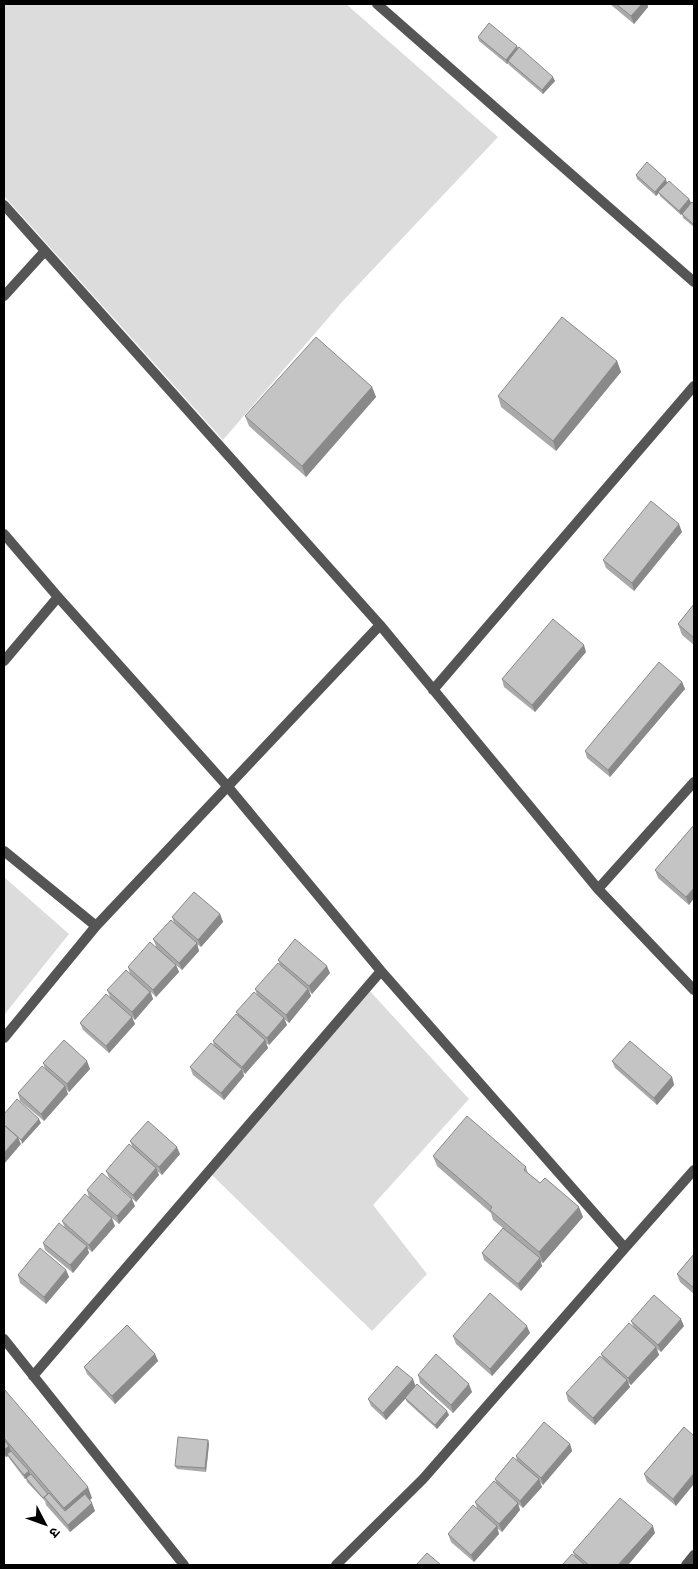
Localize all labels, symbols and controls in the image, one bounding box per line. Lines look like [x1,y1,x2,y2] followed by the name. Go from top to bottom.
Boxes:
[20,1499,70,1549] north arrow
[46,1524,64,1541] text: उ

